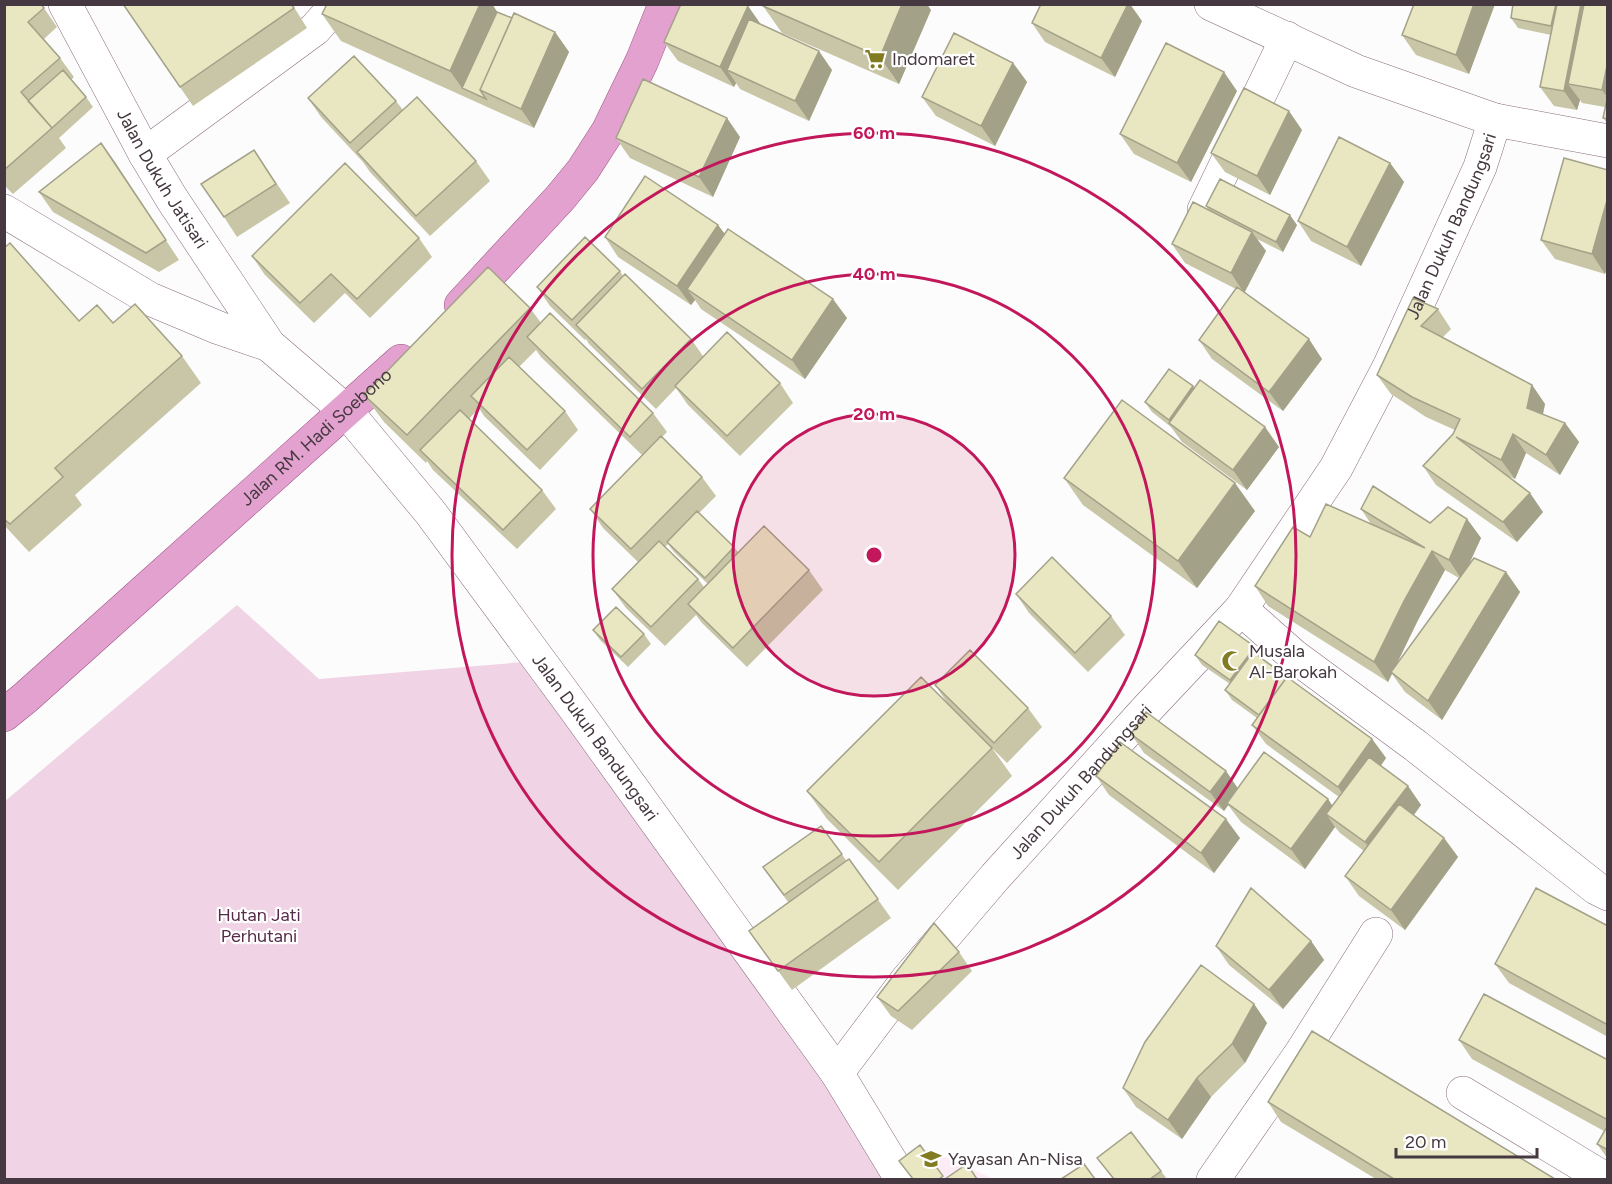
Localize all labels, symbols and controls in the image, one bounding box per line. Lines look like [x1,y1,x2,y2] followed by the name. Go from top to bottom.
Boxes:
[863,47,887,71] supermarket icon: Indomaret
[892,48,975,70] place label: Indomaret
[112,105,213,253] street label: Jalan Dukuh Jatisari
[853,122,895,144] text: 60 m
[1401,130,1501,323] street label: Jalan Dukuh Bandungsari
[852,263,896,285] text: 40 m
[236,364,396,511] street label: Jalan RM. Hadi Soebono
[853,403,895,425] text: 20 m
[864,545,884,565] centre of rings
[1249,640,1337,683] place label: Musala Al-Barokah
[527,649,663,825] street label: Jalan Dukuh Bandungsari
[1220,649,1244,673] mosque icon: Musala Al-Barokah
[1005,700,1156,864] street label: Jalan Dukuh Bandungsari
[217,904,301,947] park label: Hutan Jati Perhutani
[1396,1121,1537,1159] scale bar
[1405,1131,1446,1153] text: 20 m
[919,1147,943,1171] school or university icon: Yayasan An-Nisa
[948,1148,1083,1170] place label: Yayasan An-Nisa

